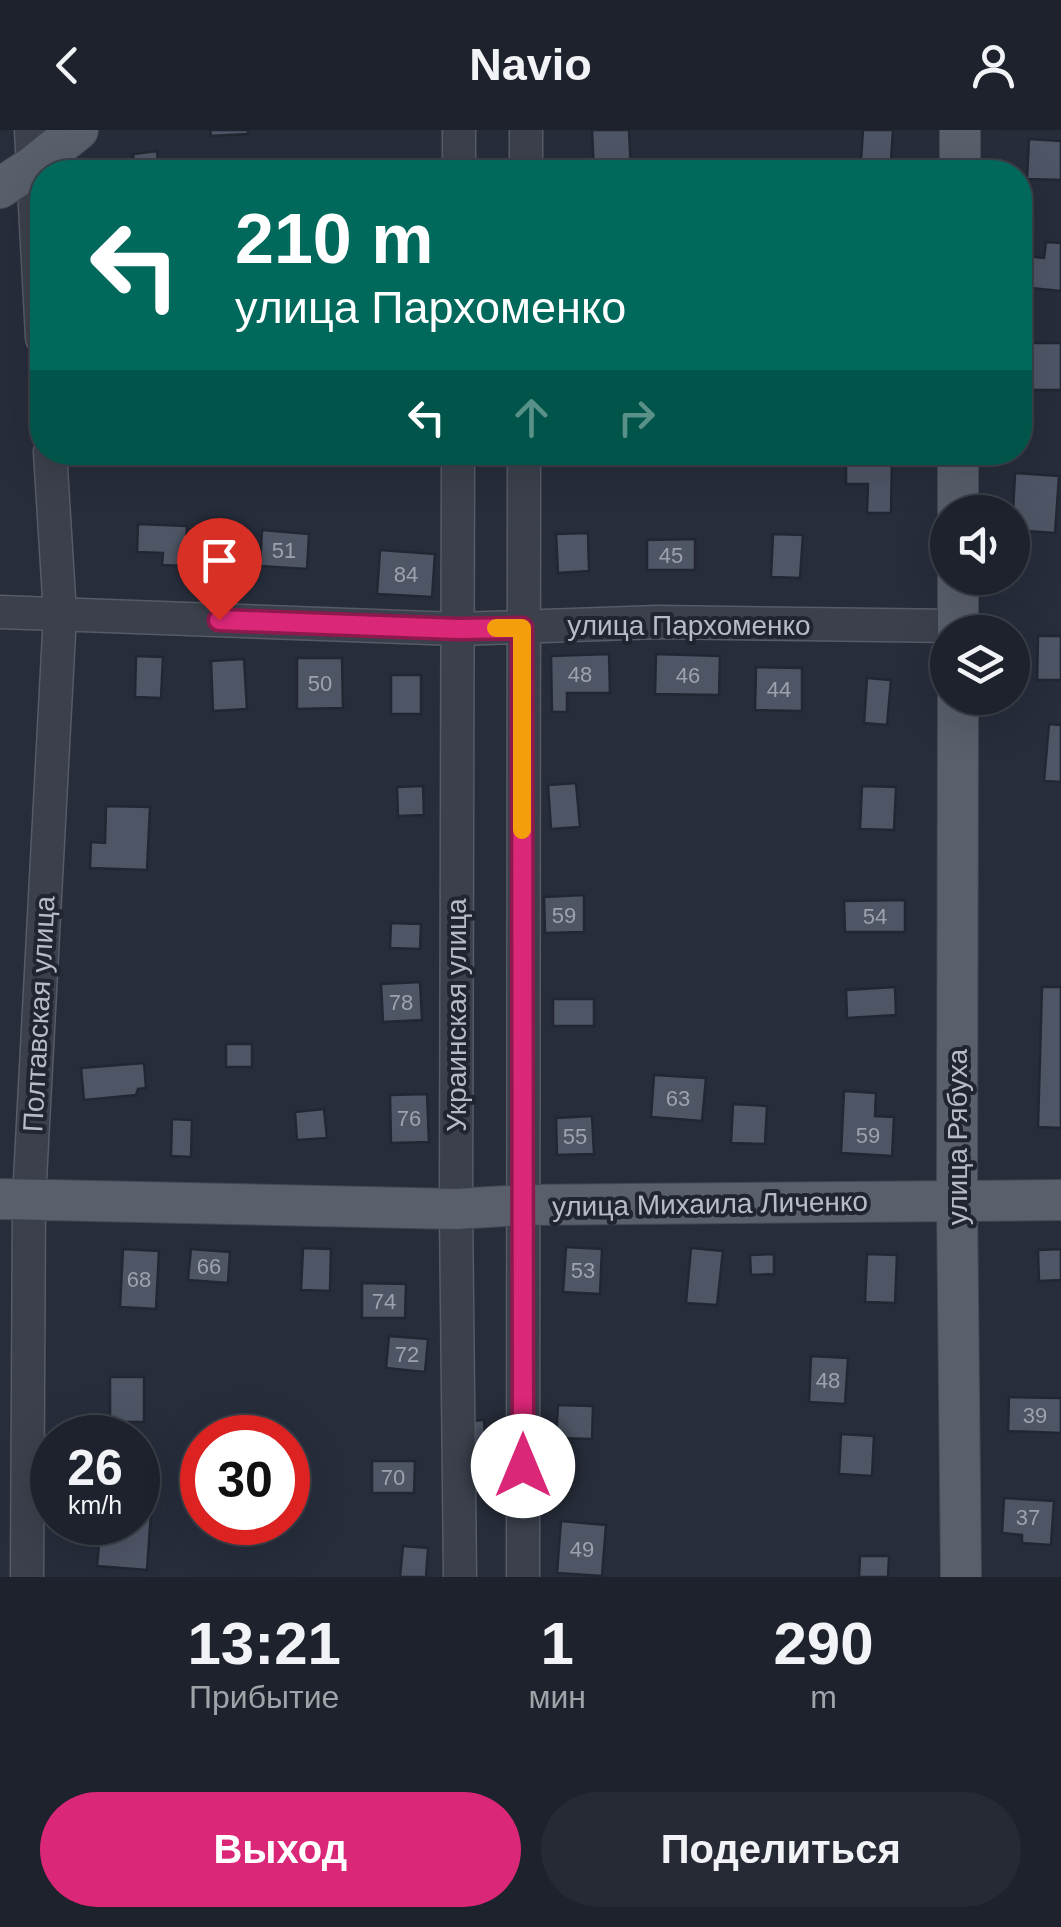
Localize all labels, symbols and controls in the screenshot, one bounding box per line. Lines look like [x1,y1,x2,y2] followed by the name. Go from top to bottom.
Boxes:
[40,38,95,93] icon: back
[966,38,1021,93] icon: person
[469,39,592,90] text: Navio
[70,200,200,330] icon: left
[235,200,433,278] text: 210 m
[235,282,626,333] text: улица Пархоменко
[399,390,454,445] icon: left
[504,390,559,445] icon: ahead
[609,390,664,445] icon: right
[930,495,1030,715] map controls
[930,495,1030,595] button: sound
[177,518,262,621] pin
[192,533,247,588] icon: arrive
[272,538,296,563] house number: 51
[659,543,683,568] house number: 45
[394,562,418,587] house number: 84
[567,610,811,641] street label: улица Пархоменко
[930,615,1030,715] button: layers
[568,662,592,687] house number: 48
[676,663,700,688] house number: 46
[308,671,332,696] house number: 50
[767,677,791,702] house number: 44
[17,895,61,1133] street label: Полтавская улица
[441,898,472,1132] street label: Украинская улица
[552,903,576,928] house number: 59
[863,904,887,929] house number: 54
[389,990,413,1015] house number: 78
[942,1048,973,1225] street label: улица Рябуха
[666,1086,690,1111] house number: 63
[397,1106,421,1131] house number: 76
[856,1123,880,1148] house number: 59
[563,1124,587,1149] house number: 55
[552,1186,868,1222] street label: улица Михаила Личенко
[197,1254,221,1279] house number: 66
[571,1258,595,1283] house number: 53
[127,1267,151,1292] house number: 68
[372,1289,396,1314] house number: 74
[395,1342,419,1367] house number: 72
[816,1368,840,1393] house number: 48
[1023,1403,1047,1428] house number: 39
[471,1414,575,1518] position arrow
[180,1415,310,1545] speed limit sign: 30
[67,1440,123,1496] text: 26
[381,1465,405,1490] house number: 70
[68,1491,122,1519] text: km/h
[1016,1505,1040,1530] house number: 37
[570,1537,594,1562] house number: 49
[187,1610,341,1677] text: 13:21
[540,1610,574,1677] text: 1
[773,1610,874,1677] text: 290
[189,1679,339,1715] text: Прибытие
[528,1679,586,1715] text: мин
[810,1679,837,1715] text: m
[40,1792,521,1907] button: Выход
[541,1792,1021,1907] button: Поделиться

